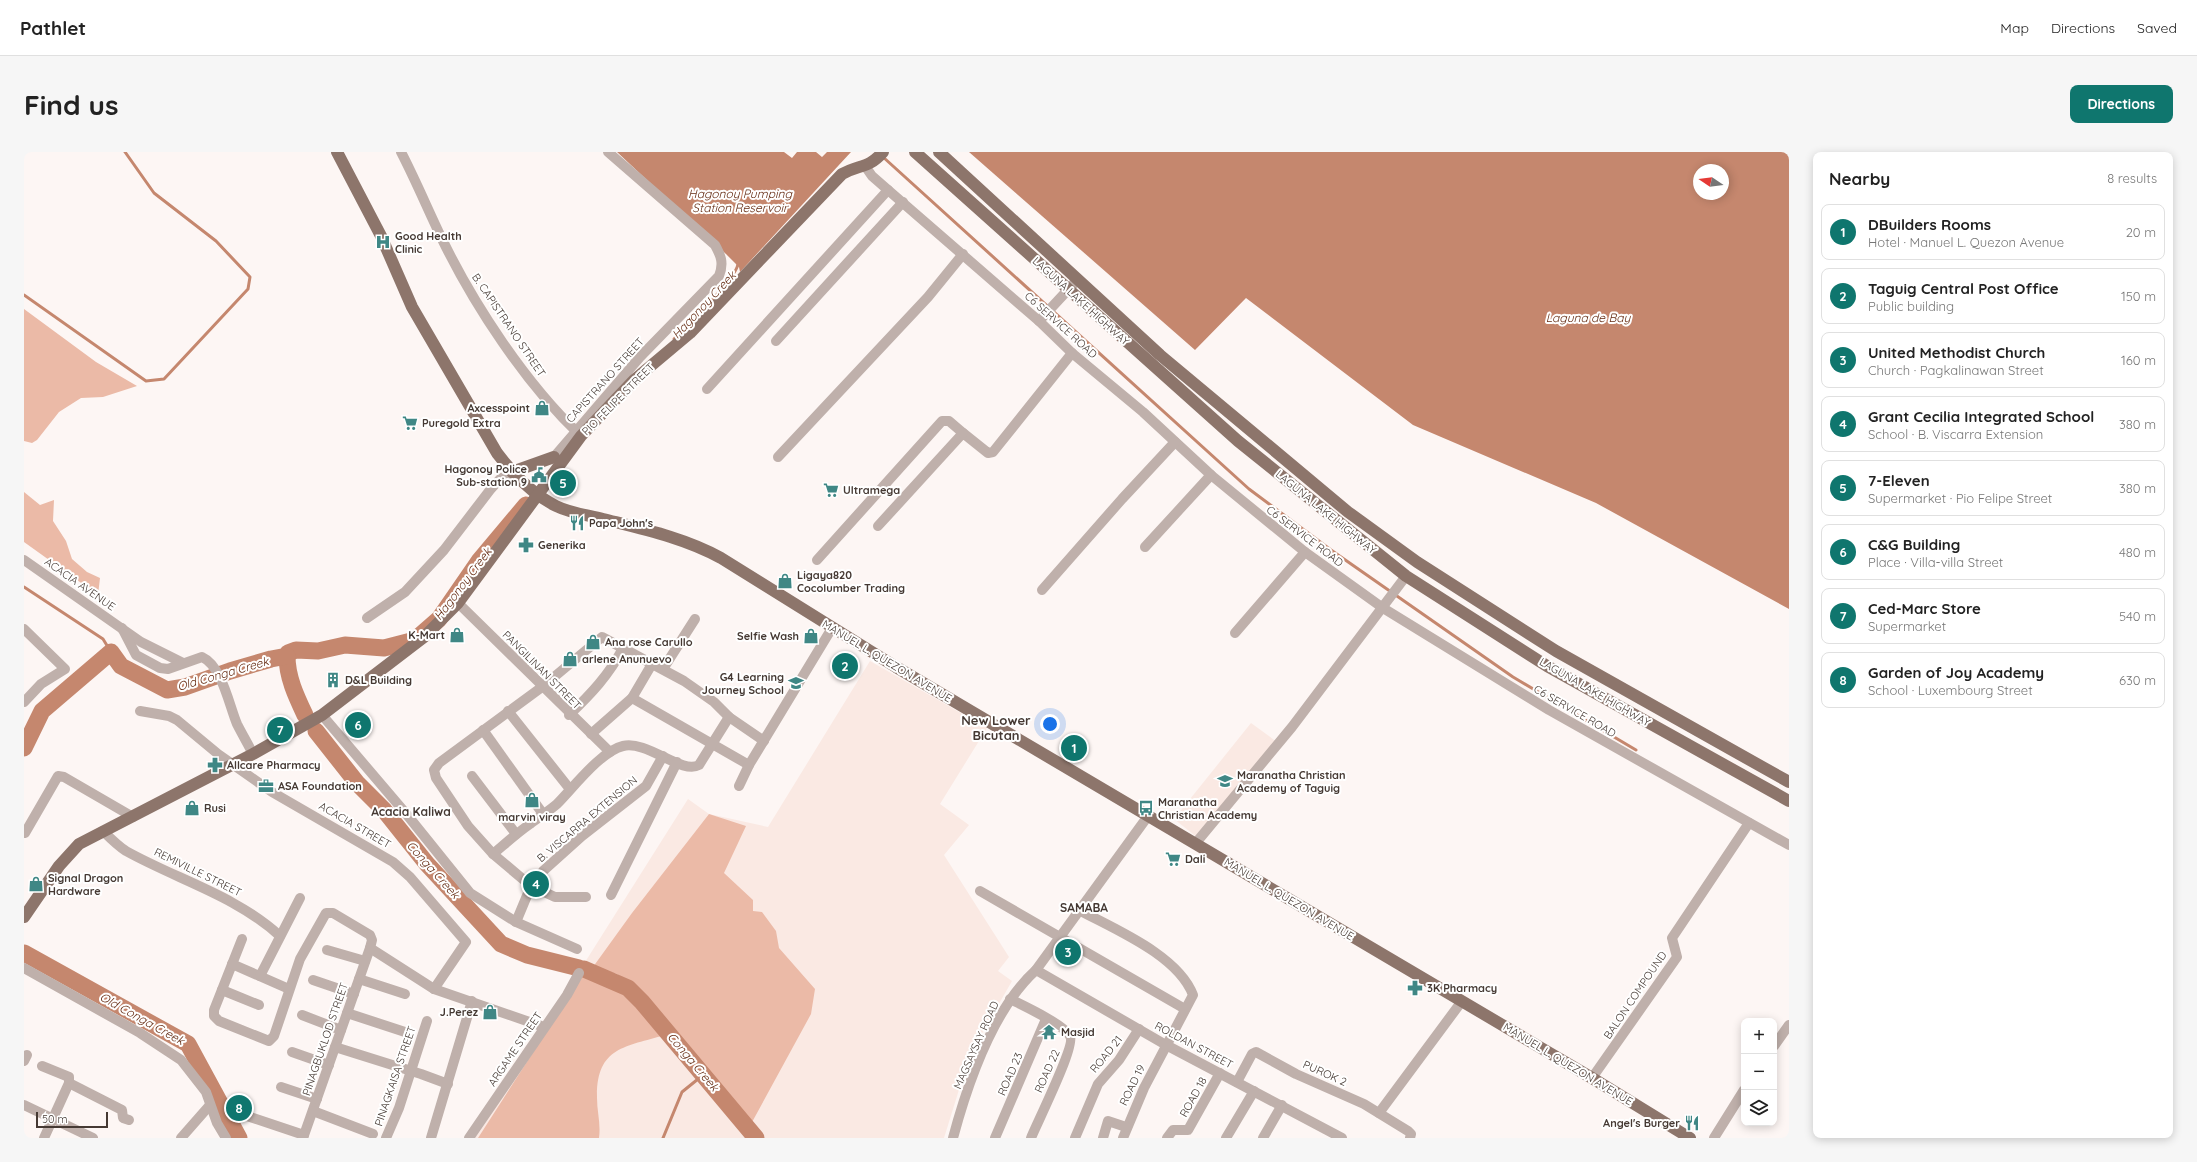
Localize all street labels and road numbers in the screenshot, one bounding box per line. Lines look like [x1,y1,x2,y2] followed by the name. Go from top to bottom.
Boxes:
[1030,254,1132,348] street label: LAGUNA LAKE HIGHWAY
[469,271,549,380] street label: B. CAPISTRANO STREET
[1022,289,1100,361] street label: C6 SERVICE ROAD
[563,334,647,425] street label: CAPISTRANO STREET
[579,360,657,438] street label: PIO FELIPE STREET
[1273,467,1379,557] street label: LAGUNA LAKE HIGHWAY
[1264,502,1346,570] street label: C6 SERVICE ROAD
[42,554,118,614] street label: ACACIA AVENUE
[820,617,954,705] street label: MANUEL L. QUEZON AVENUE
[500,628,585,713] street label: PANGILINAN STREET
[1537,655,1653,729] street label: LAGUNA LAKE HIGHWAY
[1531,682,1619,740] street label: C6 SERVICE ROAD
[534,773,640,865] street label: B. VISCARRA EXTENSION
[317,799,394,851] street label: ACACIA STREET
[152,845,244,899] street label: REMIVILLE STREET
[1222,855,1356,943] street label: MANUEL L. QUEZON AVENUE
[1600,948,1670,1042] street label: BALON COMPOUND
[299,980,351,1097] street label: PINAGBUKLOD STREET
[950,999,1002,1091] street label: MAGSAYSAY ROAD
[485,1009,545,1089] street label: ARGAME STREET
[1152,1018,1236,1072] street label: ROLDAN STREET
[1501,1020,1635,1108] street label: MANUEL L. QUEZON AVENUE
[371,1024,419,1128] street label: PINAGKAISA STREET
[1087,1033,1125,1075] street label: ROAD 21
[1031,1047,1063,1095] street label: ROAD 22
[994,1050,1026,1098] street label: ROAD 23
[1301,1057,1349,1089] street label: PUROK 2
[1116,1062,1148,1108] street label: ROAD 19
[1176,1074,1210,1119] street label: ROAD 18

